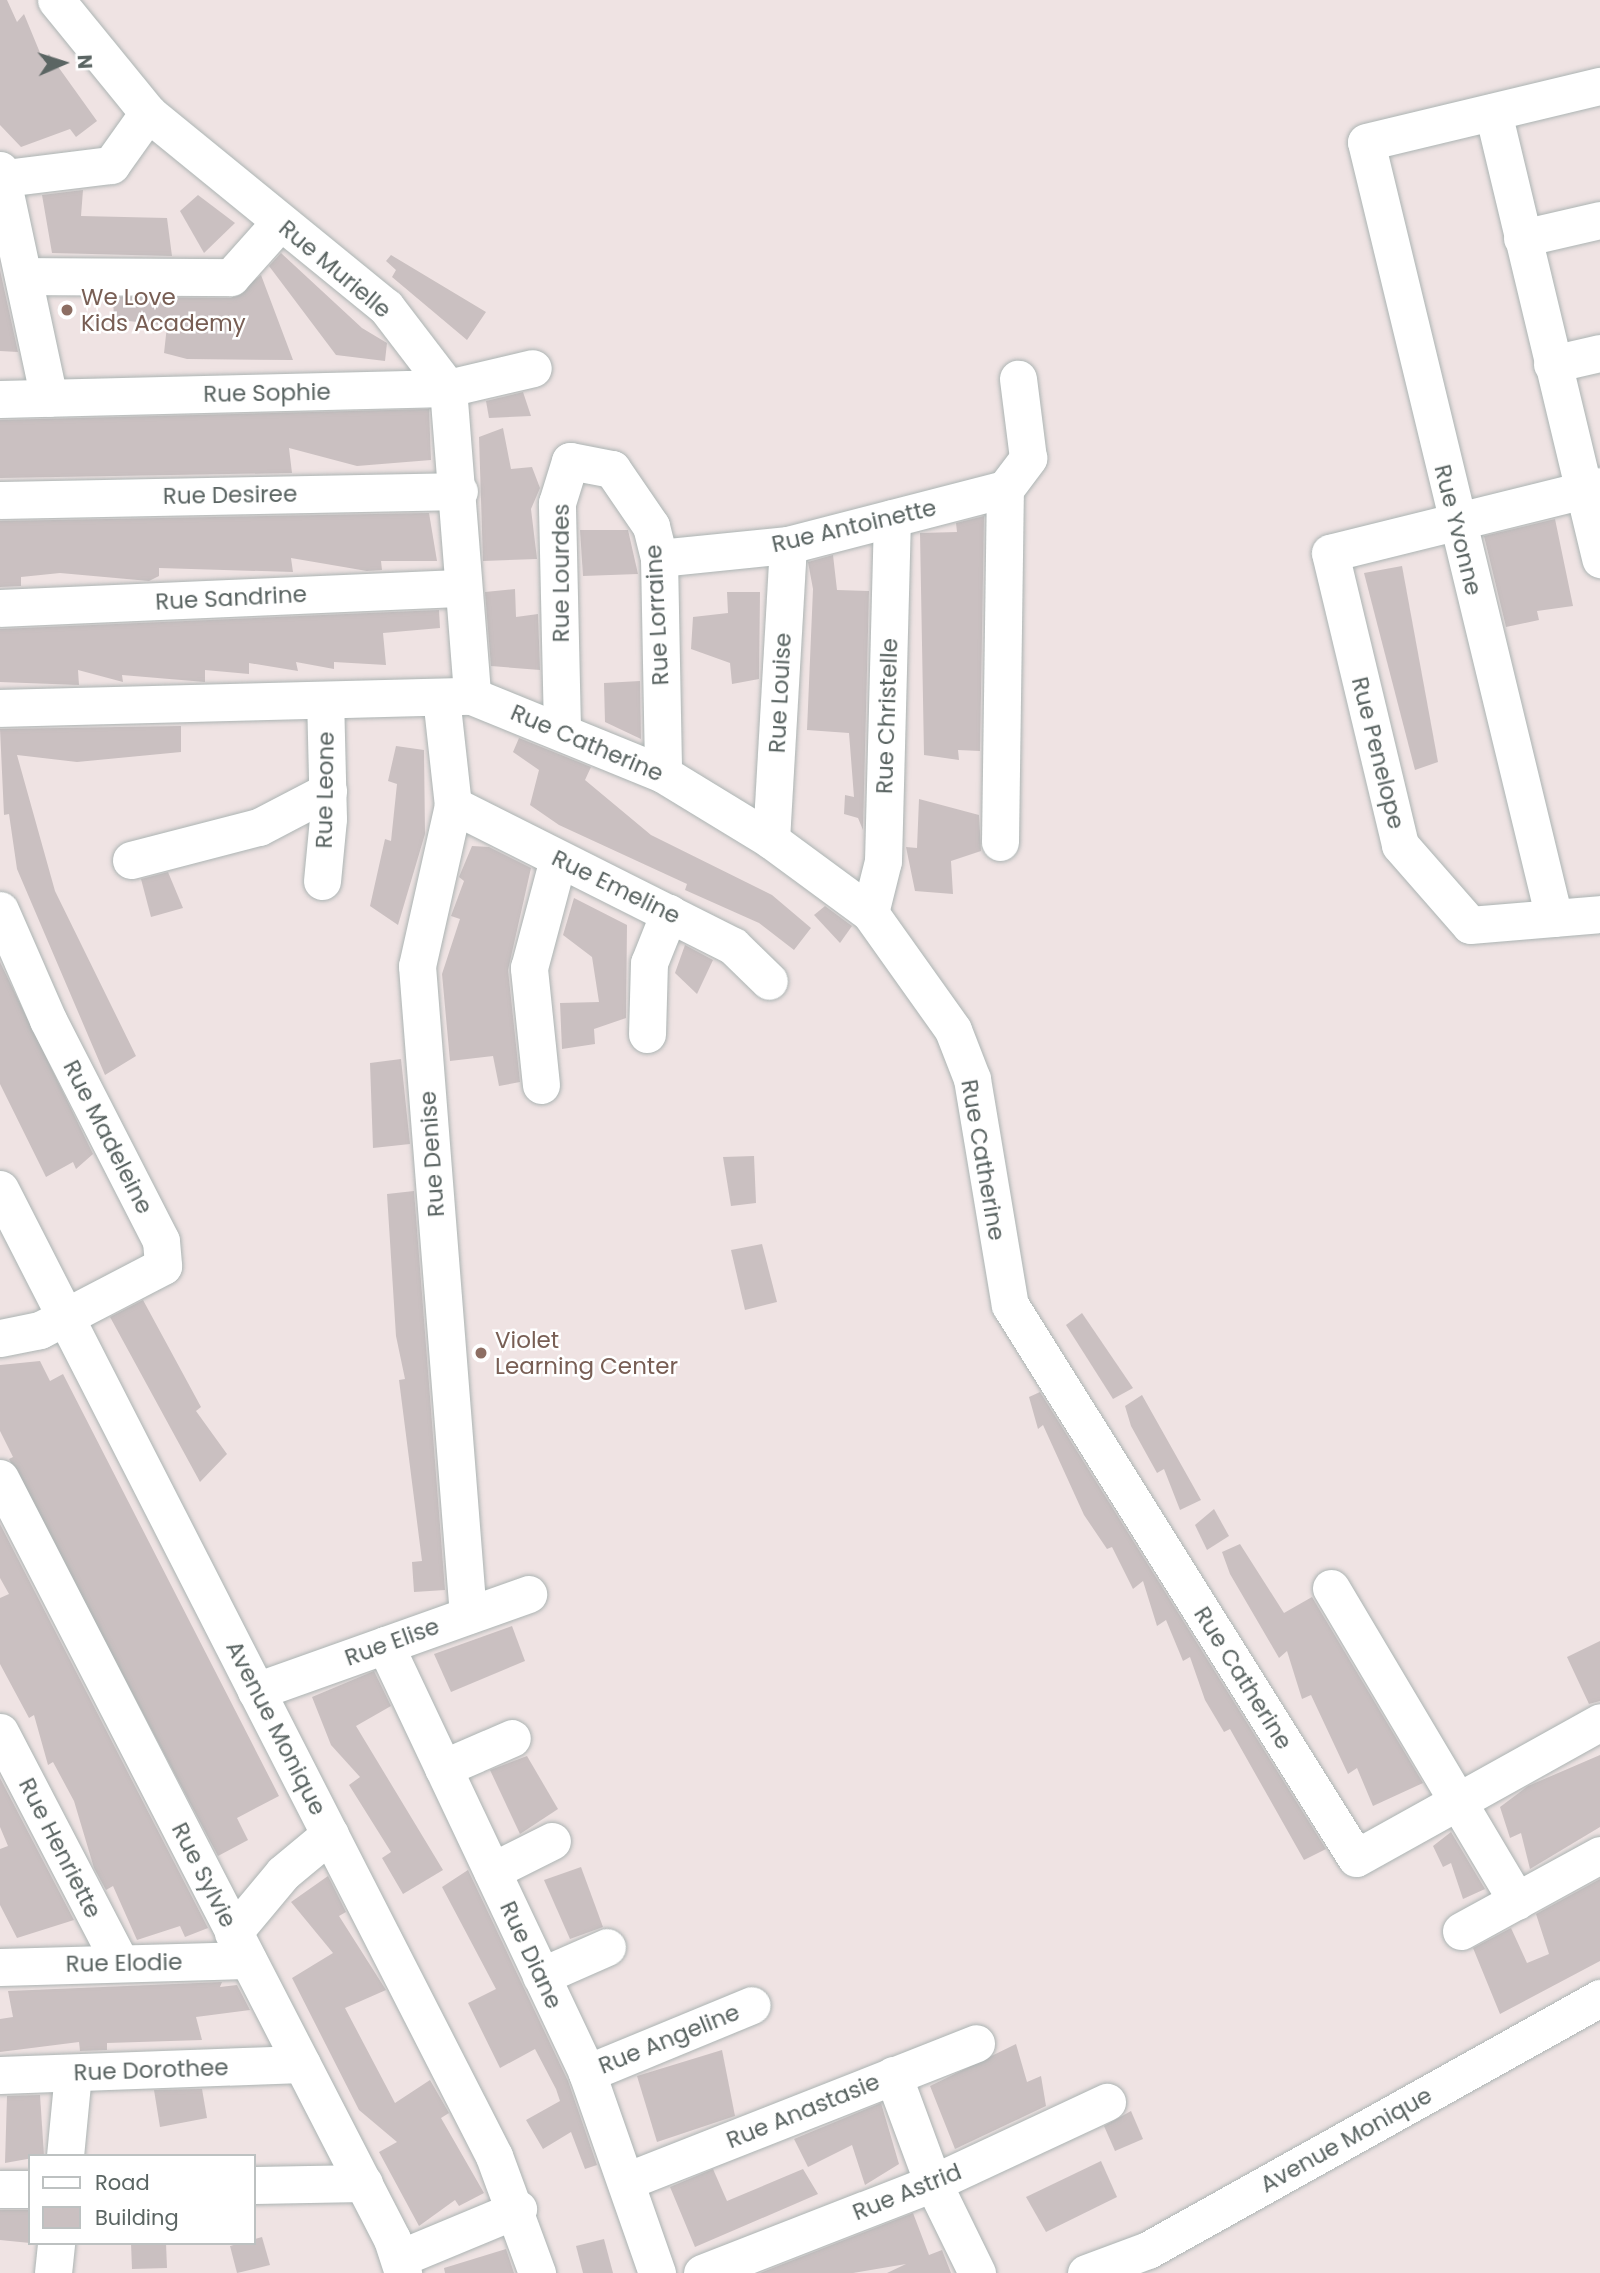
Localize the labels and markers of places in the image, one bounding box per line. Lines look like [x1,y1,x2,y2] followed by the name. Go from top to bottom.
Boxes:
[81,283,246,337] place label: We Love Kids Academy
[59,302,75,318] marker: We Love Kids Academy
[495,1326,678,1380] place label: Violet Learning Center
[473,1345,489,1361] marker: Violet Learning Center

